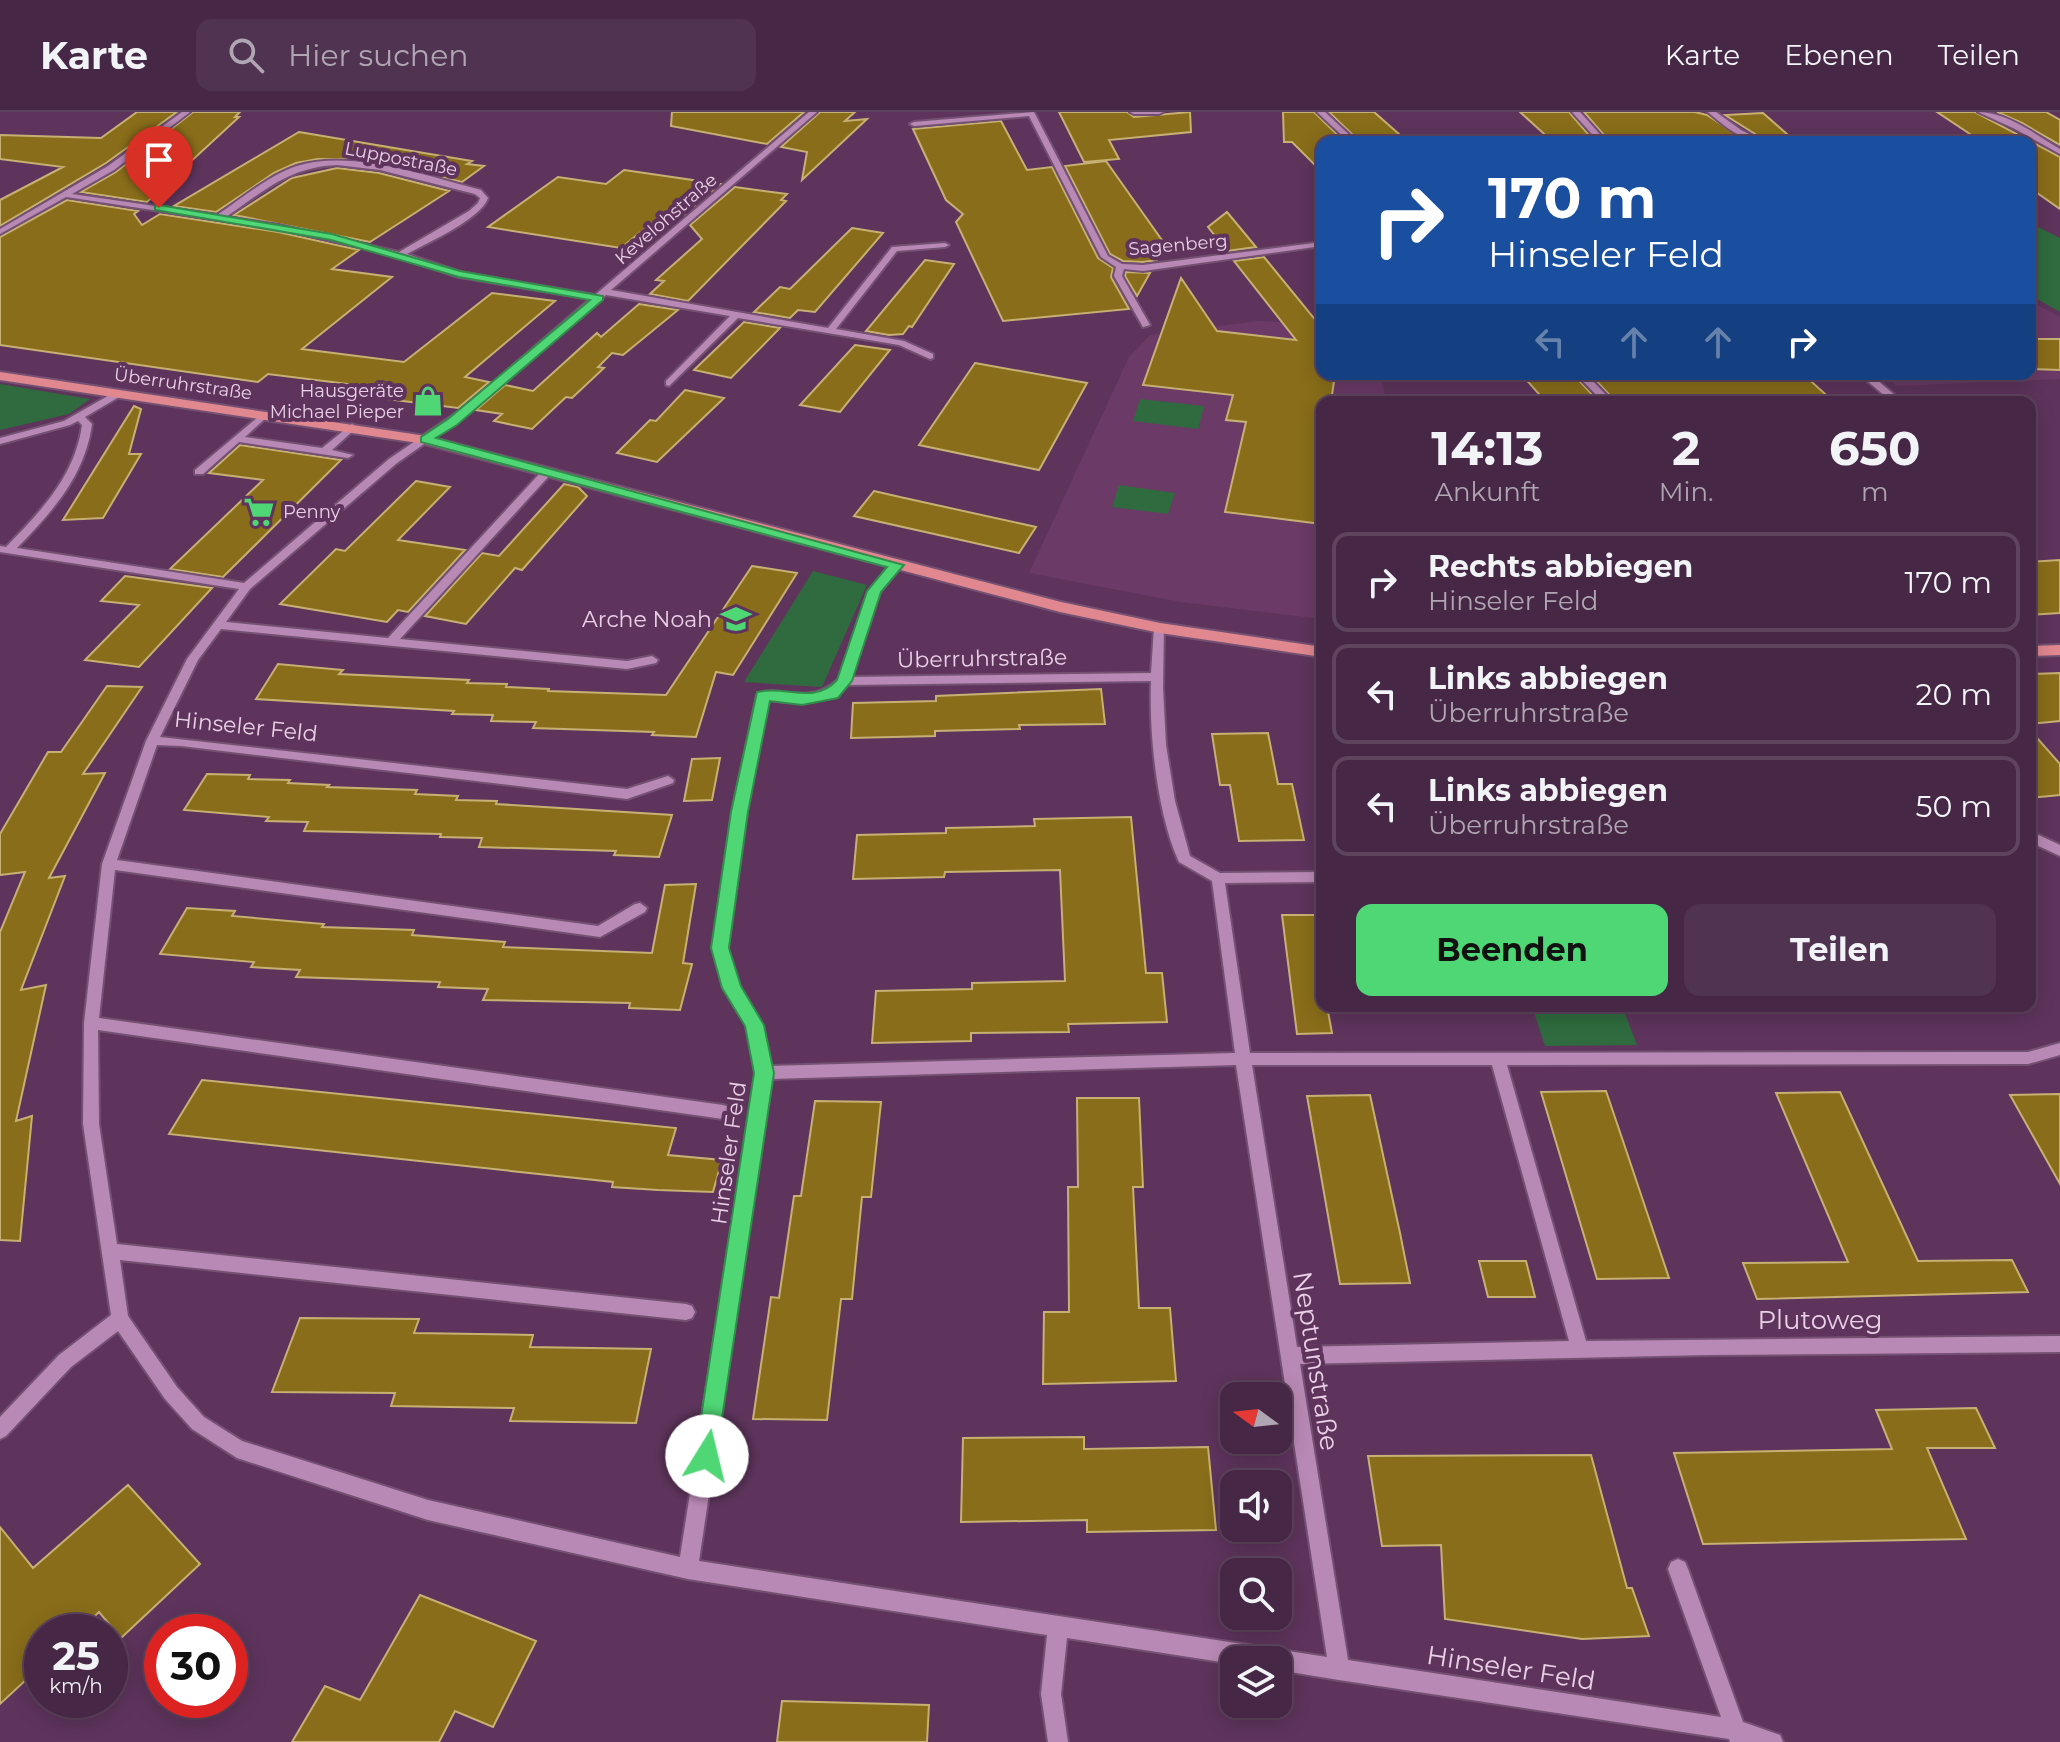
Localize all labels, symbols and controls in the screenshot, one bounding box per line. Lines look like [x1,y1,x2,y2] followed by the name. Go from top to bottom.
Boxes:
[196,19,756,91] search box
[40,32,148,79] text: Karte
[224,33,268,77] icon: search
[288,37,469,74] text: Hier suchen
[1665,38,1740,72] text: Karte
[1784,38,1894,72] text: Ebenen
[1938,38,2020,72] text: Teilen
[125,126,193,208] pin
[343,137,459,181] street label: Luppostraße
[137,138,181,182] icon: arrive
[1488,164,1656,232] text: 170 m
[1356,168,1460,272] icon: right
[611,169,722,269] street label: Kevelohstraße
[1127,230,1229,260] street label: Sagenberg
[1488,232,1724,276] text: Hinseler Feld
[1528,320,1572,364] icon: left
[1612,320,1656,364] icon: ahead
[1696,320,1740,364] icon: ahead
[1780,320,1824,364] icon: right
[113,363,254,405] street label: Überruhrstraße
[270,380,404,423] place label: Hausgeräte Michael Pieper
[411,384,445,418] shop icon: Hausgeräte Michael Pieper
[1431,419,1543,477] text: 14:13
[1672,419,1700,477] text: 2
[1829,419,1921,477] text: 650
[1434,476,1540,508] text: Ankunft
[1659,476,1714,508] text: Min.
[1861,476,1889,508] text: m
[242,495,276,529] supermarket icon: Penny
[283,501,341,523] place label: Penny
[1428,548,1693,585] text: Rechts abbiegen
[1360,560,1404,604] icon: right
[1905,564,1992,601] text: 170 m
[1428,585,1598,617] text: Hinseler Feld
[719,602,753,636] school or university icon: Arche Noah
[582,606,712,633] place label: Arche Noah
[897,644,1067,673] street label: Überruhrstraße
[1428,660,1668,697] text: Links abbiegen
[1360,672,1404,716] icon: left
[1915,676,1992,713] text: 20 m
[1428,697,1629,729] text: Überruhrstraße
[173,706,319,747] street label: Hinseler Feld
[1428,772,1668,809] text: Links abbiegen
[1360,784,1404,828] icon: left
[1915,788,1992,825] text: 50 m
[1428,809,1629,841] text: Überruhrstraße
[1356,904,1668,996] button: Beenden
[1684,904,1996,996] button: Teilen
[705,1080,752,1226] street label: Hinseler Feld
[1286,1269,1346,1453] street label: Neptunstraße
[1757,1304,1883,1336] street label: Plutoweg
[1220,1382,1292,1454] north arrow
[1220,1382,1292,1718] map controls
[665,1414,749,1498] position arrow
[1220,1470,1292,1542] button: sound
[1220,1558,1292,1630] button: search
[144,1614,248,1718] speed limit sign: 30
[52,1631,100,1680] text: 25
[1424,1639,1598,1697] street label: Hinseler Feld
[1220,1646,1292,1718] button: layers
[49,1674,103,1698] text: km/h

